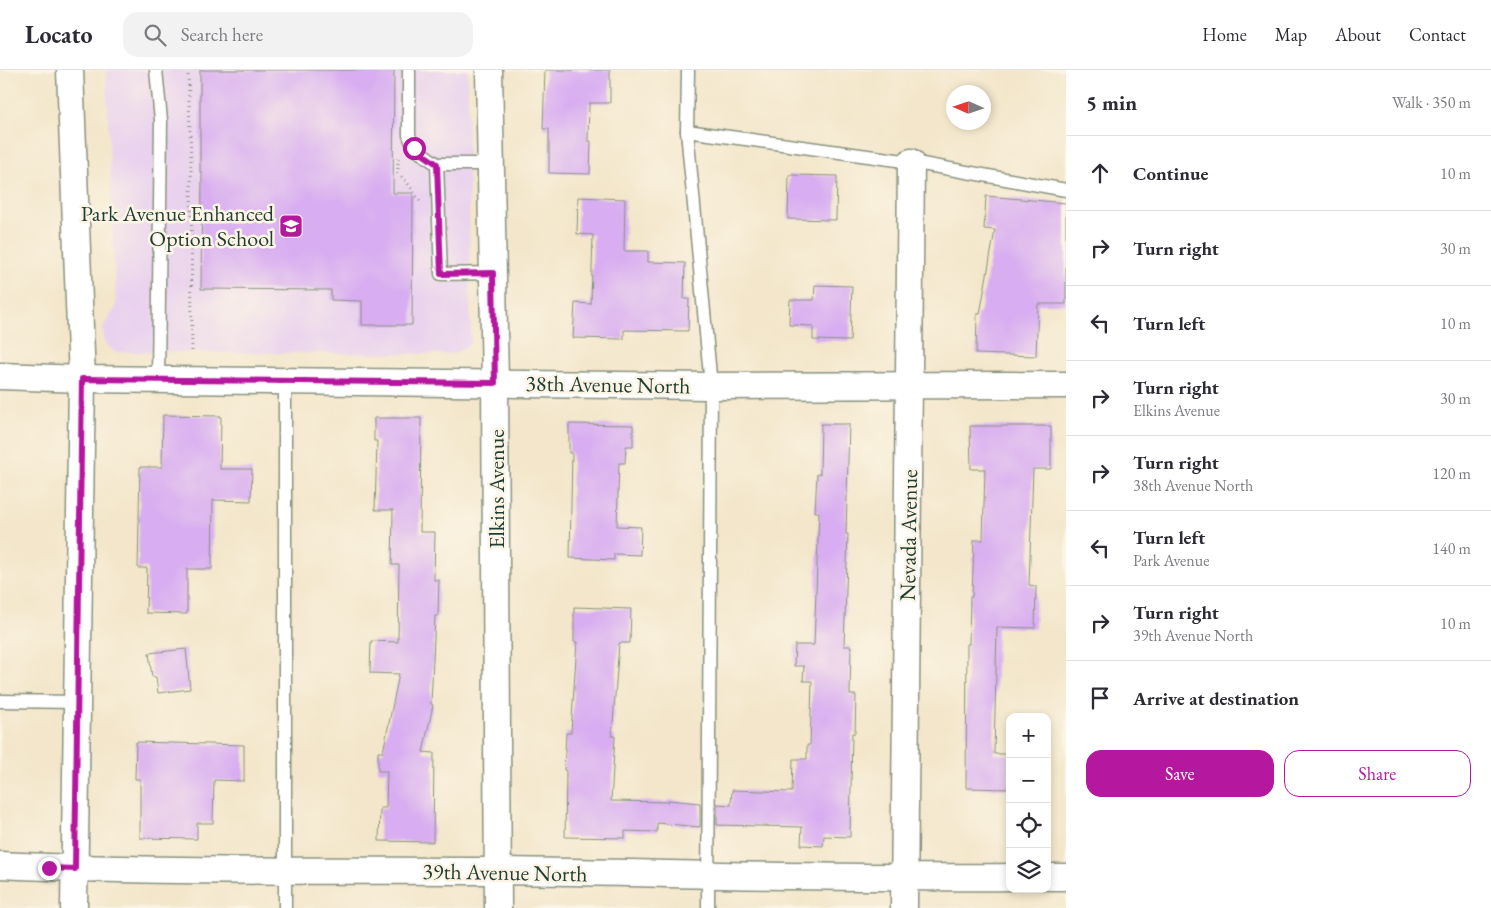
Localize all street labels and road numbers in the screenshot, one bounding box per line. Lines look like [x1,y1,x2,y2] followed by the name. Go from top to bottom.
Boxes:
[525,369,691,400] street label: 38th Avenue North
[482,429,511,549] street label: Elkins Avenue
[893,469,924,601] street label: Nevada Avenue
[422,857,588,888] street label: 39th Avenue North

